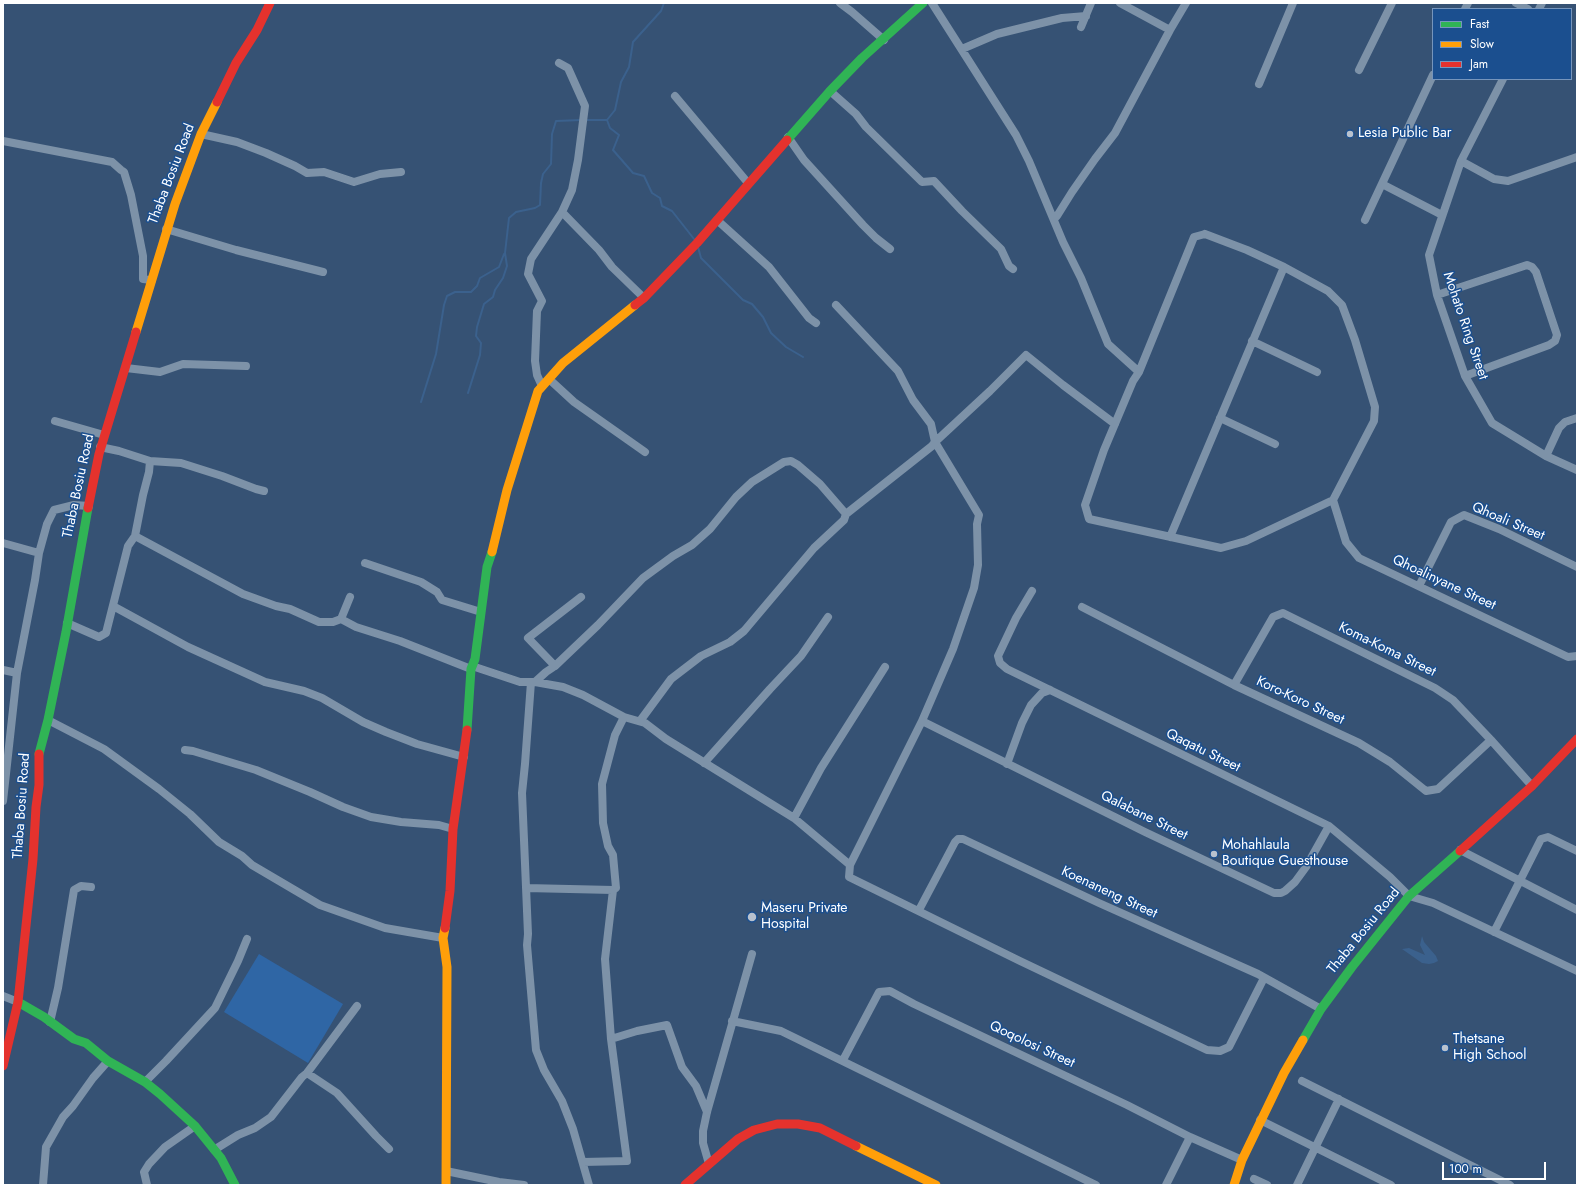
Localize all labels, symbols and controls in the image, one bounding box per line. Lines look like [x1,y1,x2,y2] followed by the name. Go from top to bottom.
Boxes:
[1432,8,1572,80] legend
[1470,15,1489,33] text: Fast
[1470,35,1494,53] text: Slow
[1470,55,1488,73] text: Jam
[145,122,199,226] street label: Thaba Bosiu Road
[1358,126,1452,142] place label: Lesia Public Bar
[1345,129,1355,139] marker: Lesia Public Bar
[1439,270,1491,382] street label: Mohato Ring Street
[60,432,98,540] street label: Thaba Bosiu Road
[1469,499,1547,545] street label: Qhoali Street
[1390,552,1498,614] street label: Qhoalinyane Street
[1336,619,1438,681] street label: Koma-Koma Street
[1253,673,1347,729] street label: Koro-Koro Street
[1163,726,1243,776] street label: Qaqatu Street
[10,753,34,859] street label: Thaba Bosiu Road
[1098,788,1190,844] street label: Qalabane Street
[1222,838,1348,870] place label: Mohahlaula Boutique Guesthouse
[1209,849,1219,859] marker: Mohahlaula Boutique Guesthouse
[1058,863,1160,923] street label: Koenaneng Street
[1324,885,1404,977] street label: Thaba Bosiu Road
[761,901,848,934] place label: Maseru Private Hospital
[746,911,758,923] marker: Maseru Private Hospital
[987,1018,1077,1072] street label: Qoqolosi Street
[1453,1032,1526,1064] place label: Thetsane High School
[1440,1043,1450,1053] marker: Thetsane High School
[1444,1154,1548,1180] scale bar
[1449,1160,1482,1178] text: 100 m

